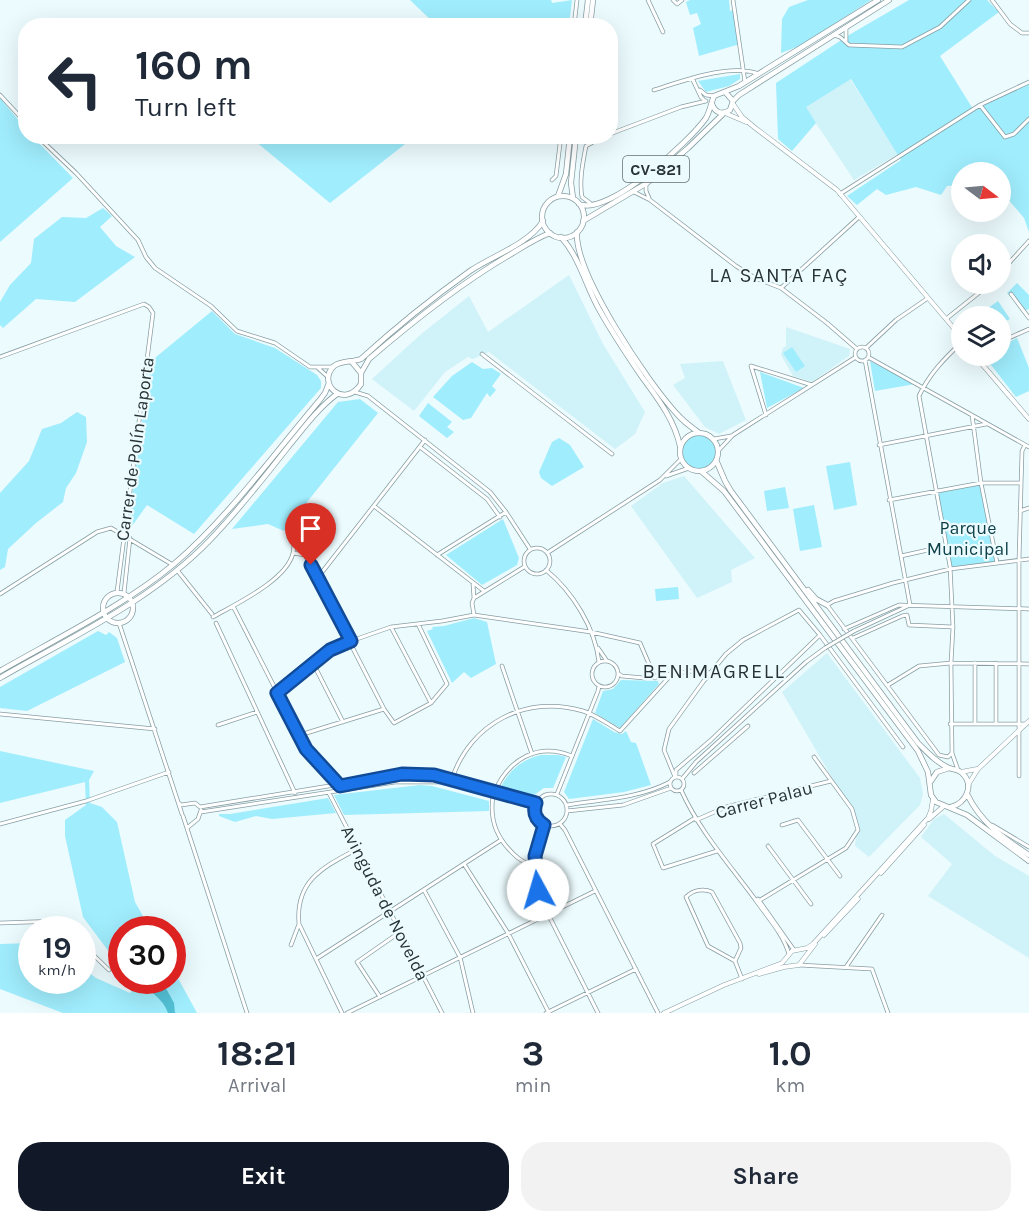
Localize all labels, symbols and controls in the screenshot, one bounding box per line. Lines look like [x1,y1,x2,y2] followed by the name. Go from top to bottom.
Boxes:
[135,40,253,90] text: 160 m
[36,42,114,120] icon: left
[135,91,236,123] text: Turn left
[623,156,689,182] road number: CV-821
[951,162,1011,222] north arrow
[951,162,1011,366] map controls
[951,234,1011,294] button: sound
[709,264,849,287] district label: LA SANTA FAÇ
[951,306,1011,366] button: layers
[111,356,159,542] street label: Carrer de Polín Laporta
[285,503,336,565] pin
[294,512,327,545] icon: arrive
[927,517,1009,560] park label: Parque Municipal
[643,660,785,683] district label: BENIMAGRELL
[713,776,815,824] street label: Carrer Palau
[336,822,434,984] street label: Avinguda de Novelda
[506,858,570,922] position arrow
[108,916,186,994] speed limit sign: 30
[42,930,71,966] text: 19
[38,961,76,979] text: km/h
[217,1032,298,1074] text: 18:21
[522,1032,544,1074] text: 3
[769,1032,812,1074] text: 1.0
[228,1074,287,1097] text: Arrival
[515,1074,551,1097] text: min
[775,1074,805,1097] text: km
[18,1142,509,1211] button: Exit
[521,1142,1011,1211] button: Share

